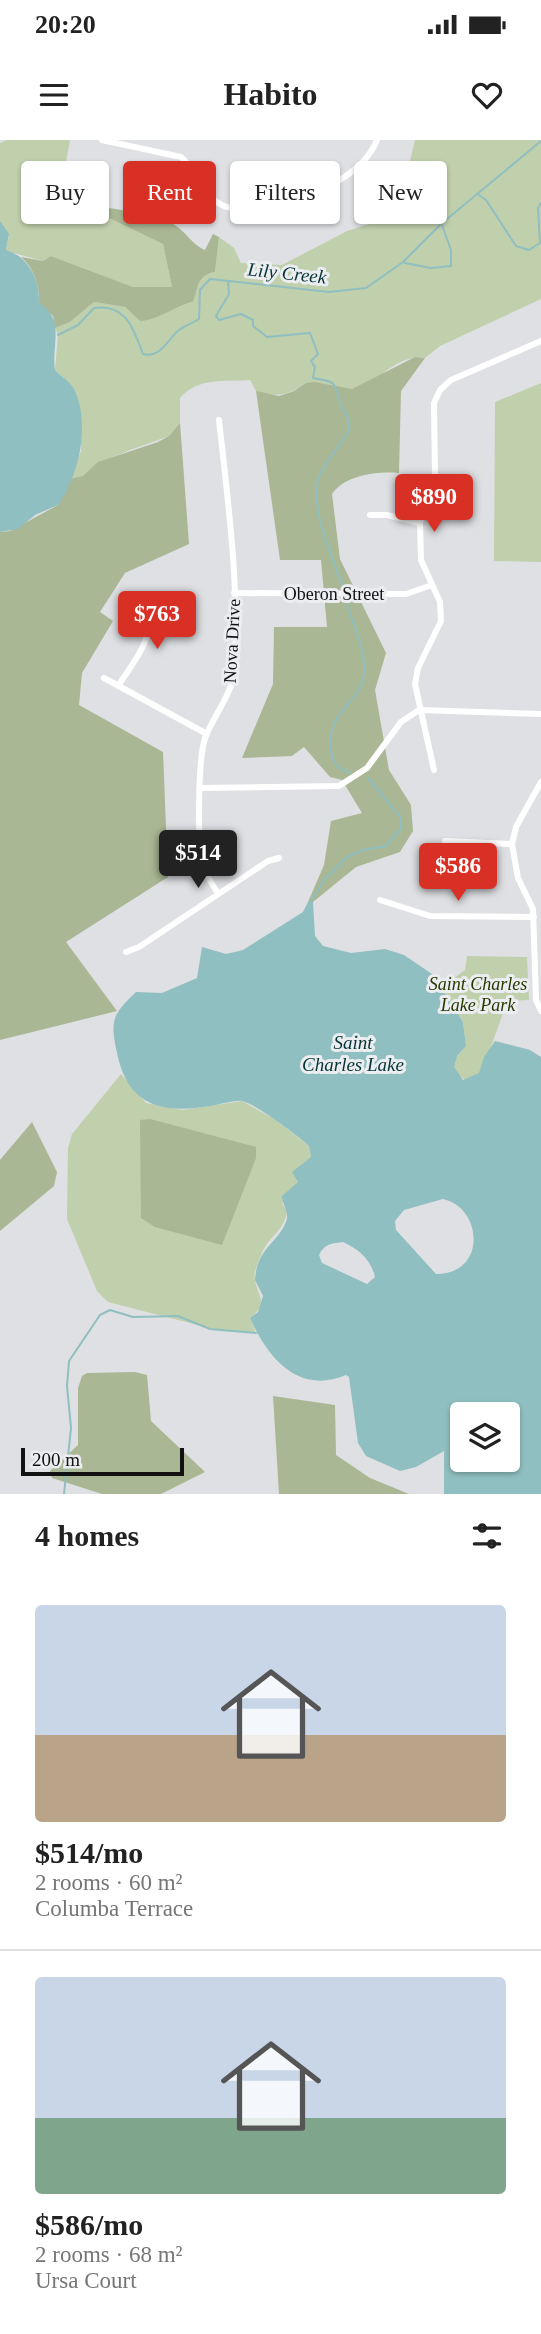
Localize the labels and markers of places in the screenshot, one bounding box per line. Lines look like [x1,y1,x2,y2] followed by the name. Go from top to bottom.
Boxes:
[393,474,475,534] pin: $890
[116,592,198,651] pin: $763
[157,830,239,890] pin: $514
[417,844,499,903] pin: $586

